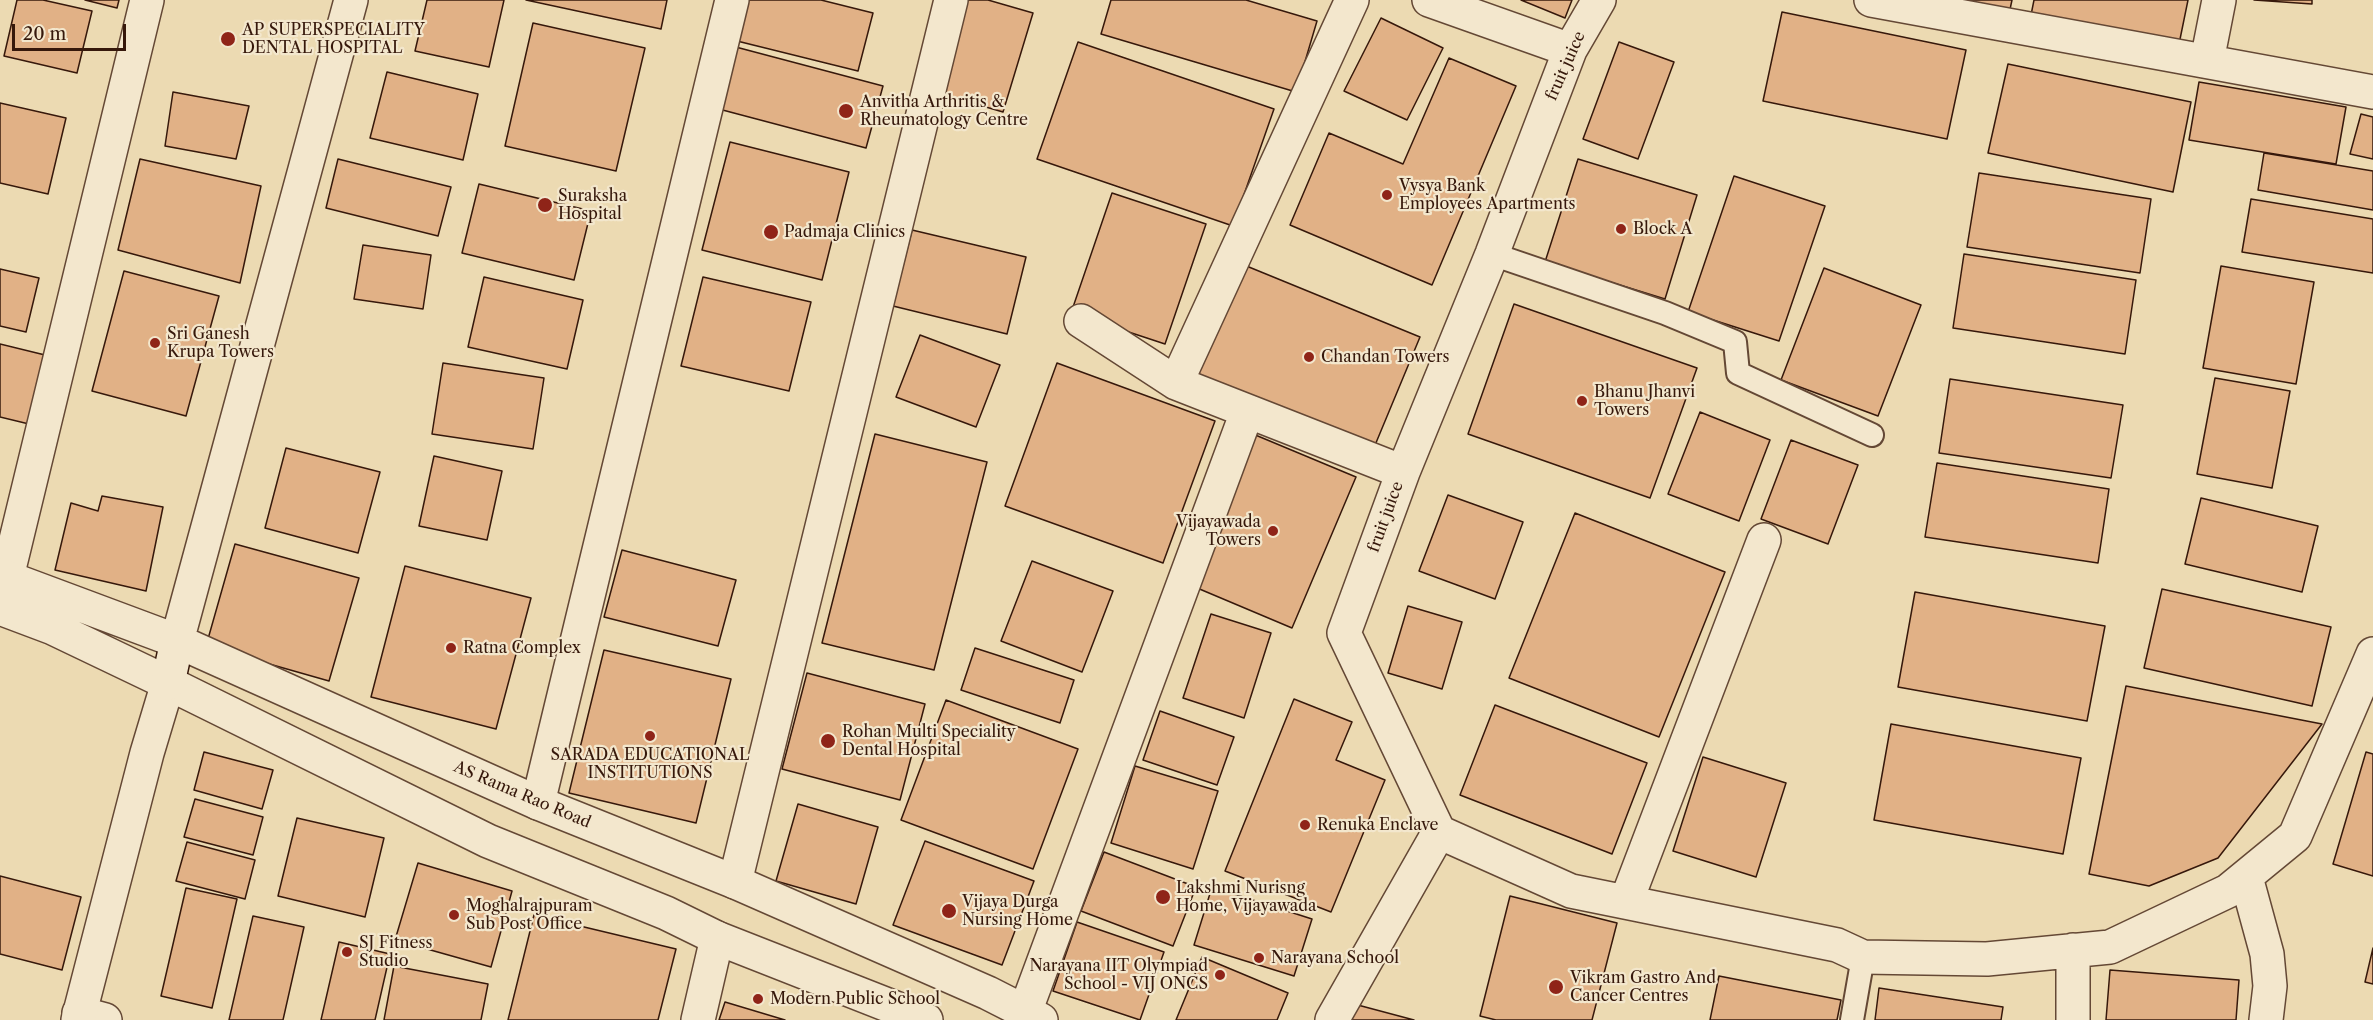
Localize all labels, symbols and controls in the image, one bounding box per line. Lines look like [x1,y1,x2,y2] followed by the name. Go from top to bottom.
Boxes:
[15,12,129,50] scale bar
[242,20,425,58] place label: AP SUPERSPECIALITY DENTAL HOSPITAL
[23,23,66,45] text: 20 m
[1542,28,1590,104] street label: fruit juice
[219,30,237,48] marker: AP SUPERSPECIALITY DENTAL HOSPITAL
[860,92,1028,130] place label: Anvitha Arthritis & Rheumatology Centre
[837,102,855,120] marker: Anvitha Arthritis & Rheumatology Centre
[1399,176,1576,214] place label: Vysya Bank Employees Apartments
[558,186,627,224] place label: Suraksha Hospital
[1380,188,1394,202] marker: Vysya Bank Employees Apartments
[536,196,554,214] marker: Suraksha Hospital
[1633,219,1692,239] place label: Block A
[784,222,905,242] place label: Padmaja Clinics
[1614,222,1628,236] marker: Block A
[762,223,780,241] marker: Padmaja Clinics
[167,324,274,362] place label: Sri Ganesh Krupa Towers
[148,336,162,350] marker: Sri Ganesh Krupa Towers
[1321,347,1450,367] place label: Chandan Towers
[1302,350,1316,364] marker: Chandan Towers
[1594,382,1695,420] place label: Bhanu Jhanvi Towers
[1575,394,1589,408] marker: Bhanu Jhanvi Towers
[1364,479,1408,555] street label: fruit juice
[1176,512,1261,550] place label: Vijayawada Towers
[1266,524,1280,538] marker: Vijayawada Towers
[463,638,581,658] place label: Ratna Complex
[444,641,458,655] marker: Ratna Complex
[842,722,1016,760] place label: Rohan Multi Speciality Dental Hospital
[643,729,657,743] marker: SARADA EDUCATIONAL INSTITUTIONS
[819,732,837,750] marker: Rohan Multi Speciality Dental Hospital
[551,745,749,783] place label: SARADA EDUCATIONAL INSTITUTIONS
[450,757,594,833] street label: AS Rama Rao Road
[1317,815,1438,835] place label: Renuka Enclave
[1298,818,1312,832] marker: Renuka Enclave
[1176,878,1316,916] place label: Lakshmi Nurisng Home, Vijayawada
[1154,888,1172,906] marker: Lakshmi Nurisng Home, Vijayawada
[962,892,1073,930] place label: Vijaya Durga Nursing Home
[466,896,593,934] place label: Moghalrajpuram Sub Post Office
[940,902,958,920] marker: Vijaya Durga Nursing Home
[447,908,461,922] marker: Moghalrajpuram Sub Post Office
[359,933,432,971] place label: SJ Fitness Studio
[340,945,354,959] marker: SJ Fitness Studio
[1271,948,1399,968] place label: Narayana School
[1252,951,1266,965] marker: Narayana School
[1030,956,1208,994] place label: Narayana IIT Olympiad School - VIJ ONCS
[1213,968,1227,982] marker: Narayana IIT Olympiad School - VIJ ONCS
[1570,968,1716,1006] place label: Vikram Gastro And Cancer Centres
[1547,978,1565,996] marker: Vikram Gastro And Cancer Centres
[770,989,940,1009] place label: Modern Public School
[751,992,765,1006] marker: Modern Public School

